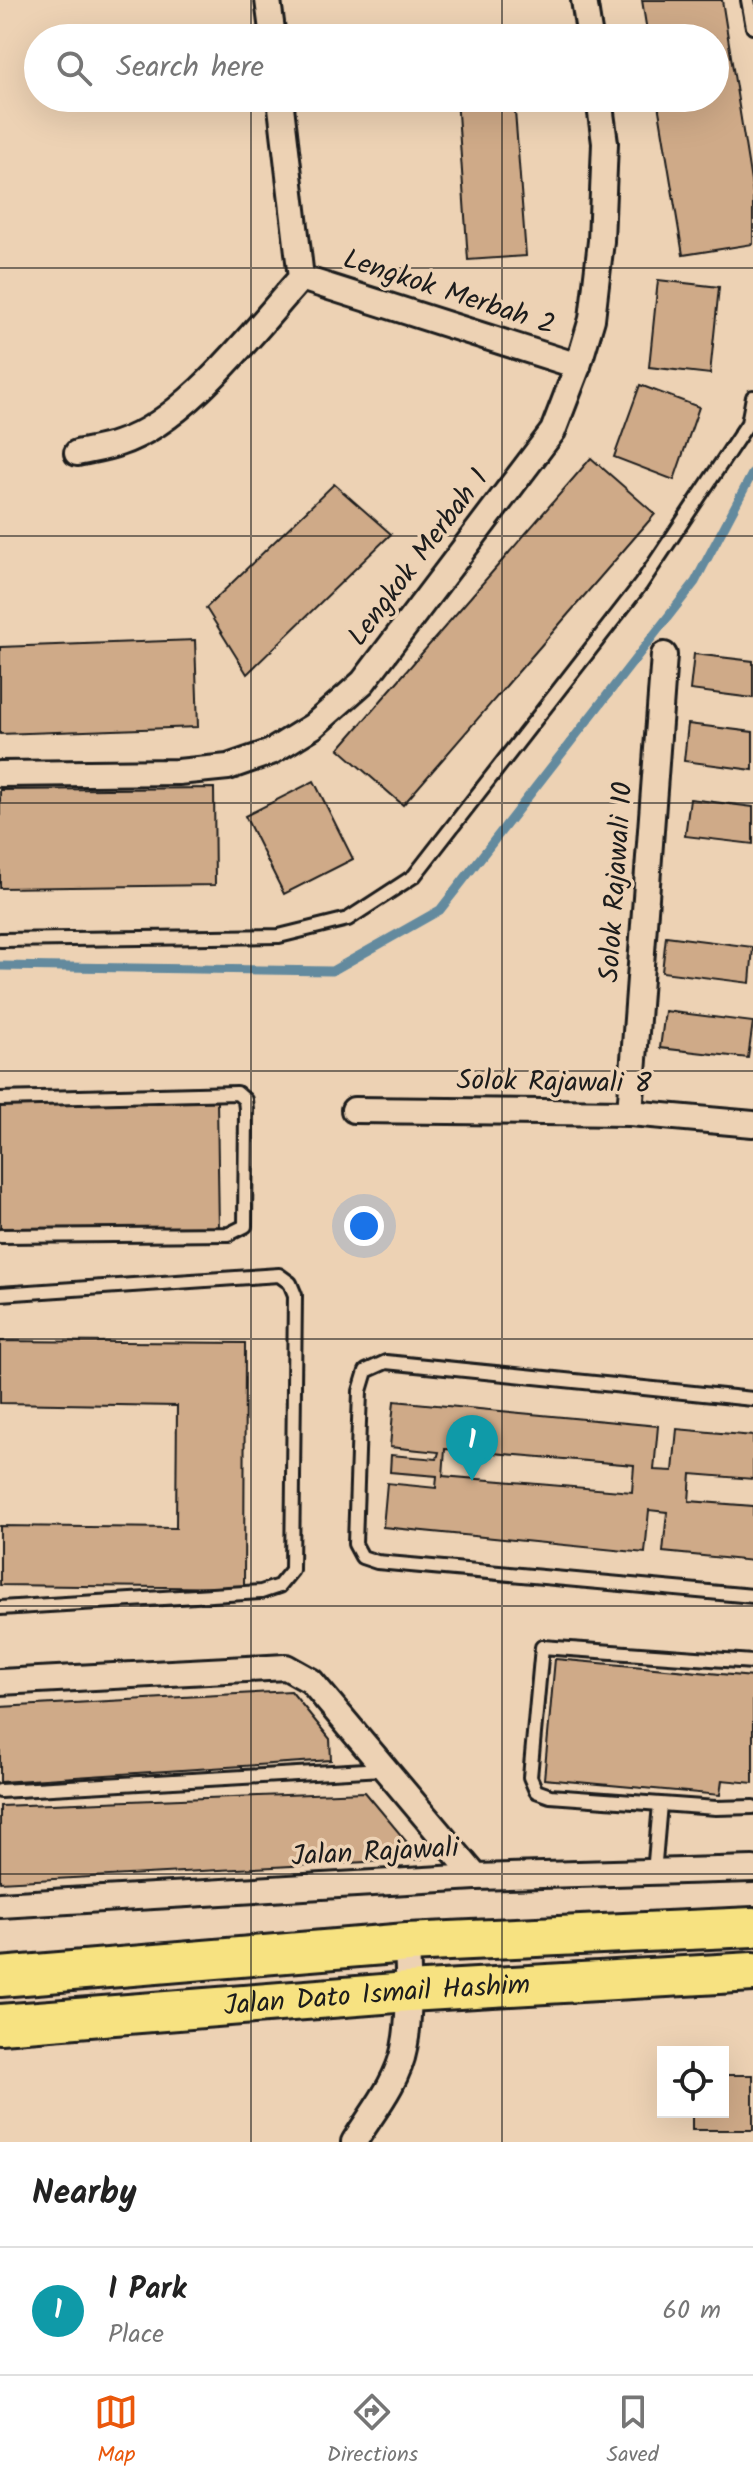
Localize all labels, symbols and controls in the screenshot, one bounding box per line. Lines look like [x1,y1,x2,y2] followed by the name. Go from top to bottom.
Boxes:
[24,24,729,112] search box
[116,44,264,92] text: Search here
[52,46,96,90] icon: search
[337,238,561,348] street label: Lengkok Merbah 2
[337,459,501,657] street label: Lengkok Merbah 1
[588,780,646,984] street label: Solok Rajawali 10
[456,1059,652,1107] street label: Solok Rajawali 8
[344,1206,384,1246] your location
[446,1415,498,1481] pin: 1
[290,1826,461,1880] street label: Jalan Rajawali
[222,1962,531,2029] street label: Jalan Dato Ismail Hashim
[657,2046,729,2118] map controls
[657,2046,729,2118] button: locate
[32,2167,137,2221] text: Nearby
[108,2266,186,2314] text: I Park
[54,2290,62,2332] text: 1
[662,2290,721,2332] text: 60 m
[108,2314,164,2356] text: Place
[94,2390,138,2473] tab: Map
[327,2390,418,2473] tab: Directions
[607,2390,659,2473] tab: Saved

